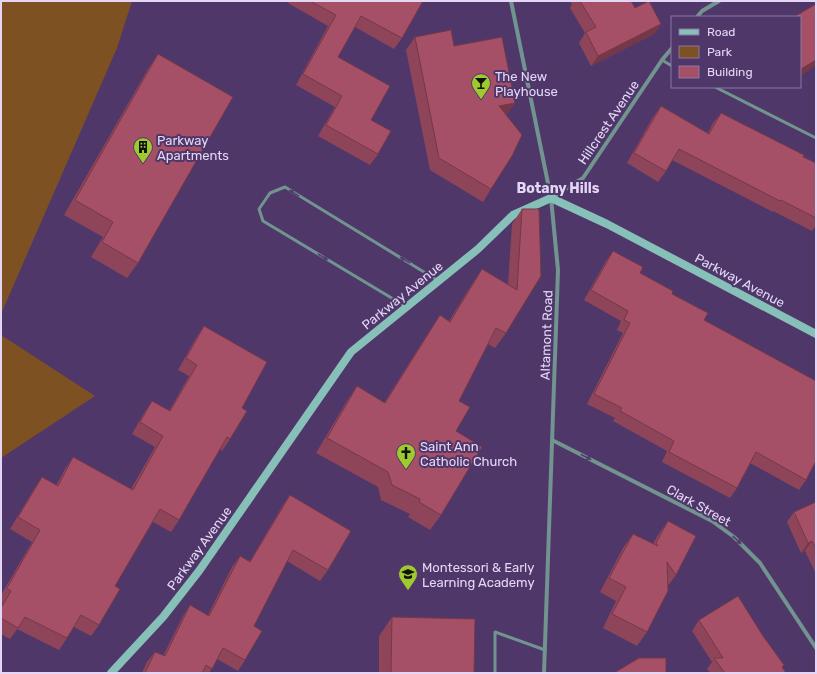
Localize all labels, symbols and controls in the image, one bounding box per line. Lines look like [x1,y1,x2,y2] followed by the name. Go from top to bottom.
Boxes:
[671,16,801,88] legend
[707,25,735,39] text: Road
[707,45,733,59] text: Park
[707,65,753,79] text: Building
[495,69,558,99] place label: The New Playhouse
[470,72,492,100] bar icon: The New Playhouse
[575,77,642,167] street label: Hillcrest Avenue
[157,133,229,163] place label: Parkway Apartments
[132,136,154,164] building icon: Parkway Apartments
[516,180,600,197] district label: Botany Hills
[288,189,300,196] one-way arrow
[692,250,787,310] street label: Parkway Avenue
[317,254,329,261] one-way arrow
[399,257,411,264] one-way arrow
[359,258,446,333] street label: Parkway Avenue
[537,290,556,380] street label: Altamont Road
[420,439,517,469] place label: Saint Ann Catholic Church
[395,442,417,470] church icon: Saint Ann Catholic Church
[581,454,592,461] one-way arrow
[664,482,734,529] street label: Clark Street
[164,504,235,593] street label: Parkway Avenue
[732,535,742,545] one-way arrow
[422,560,535,591] place label: Montessori & Early Learning Academy
[397,563,419,591] school or university icon: Montessori & Early Learning Academy

